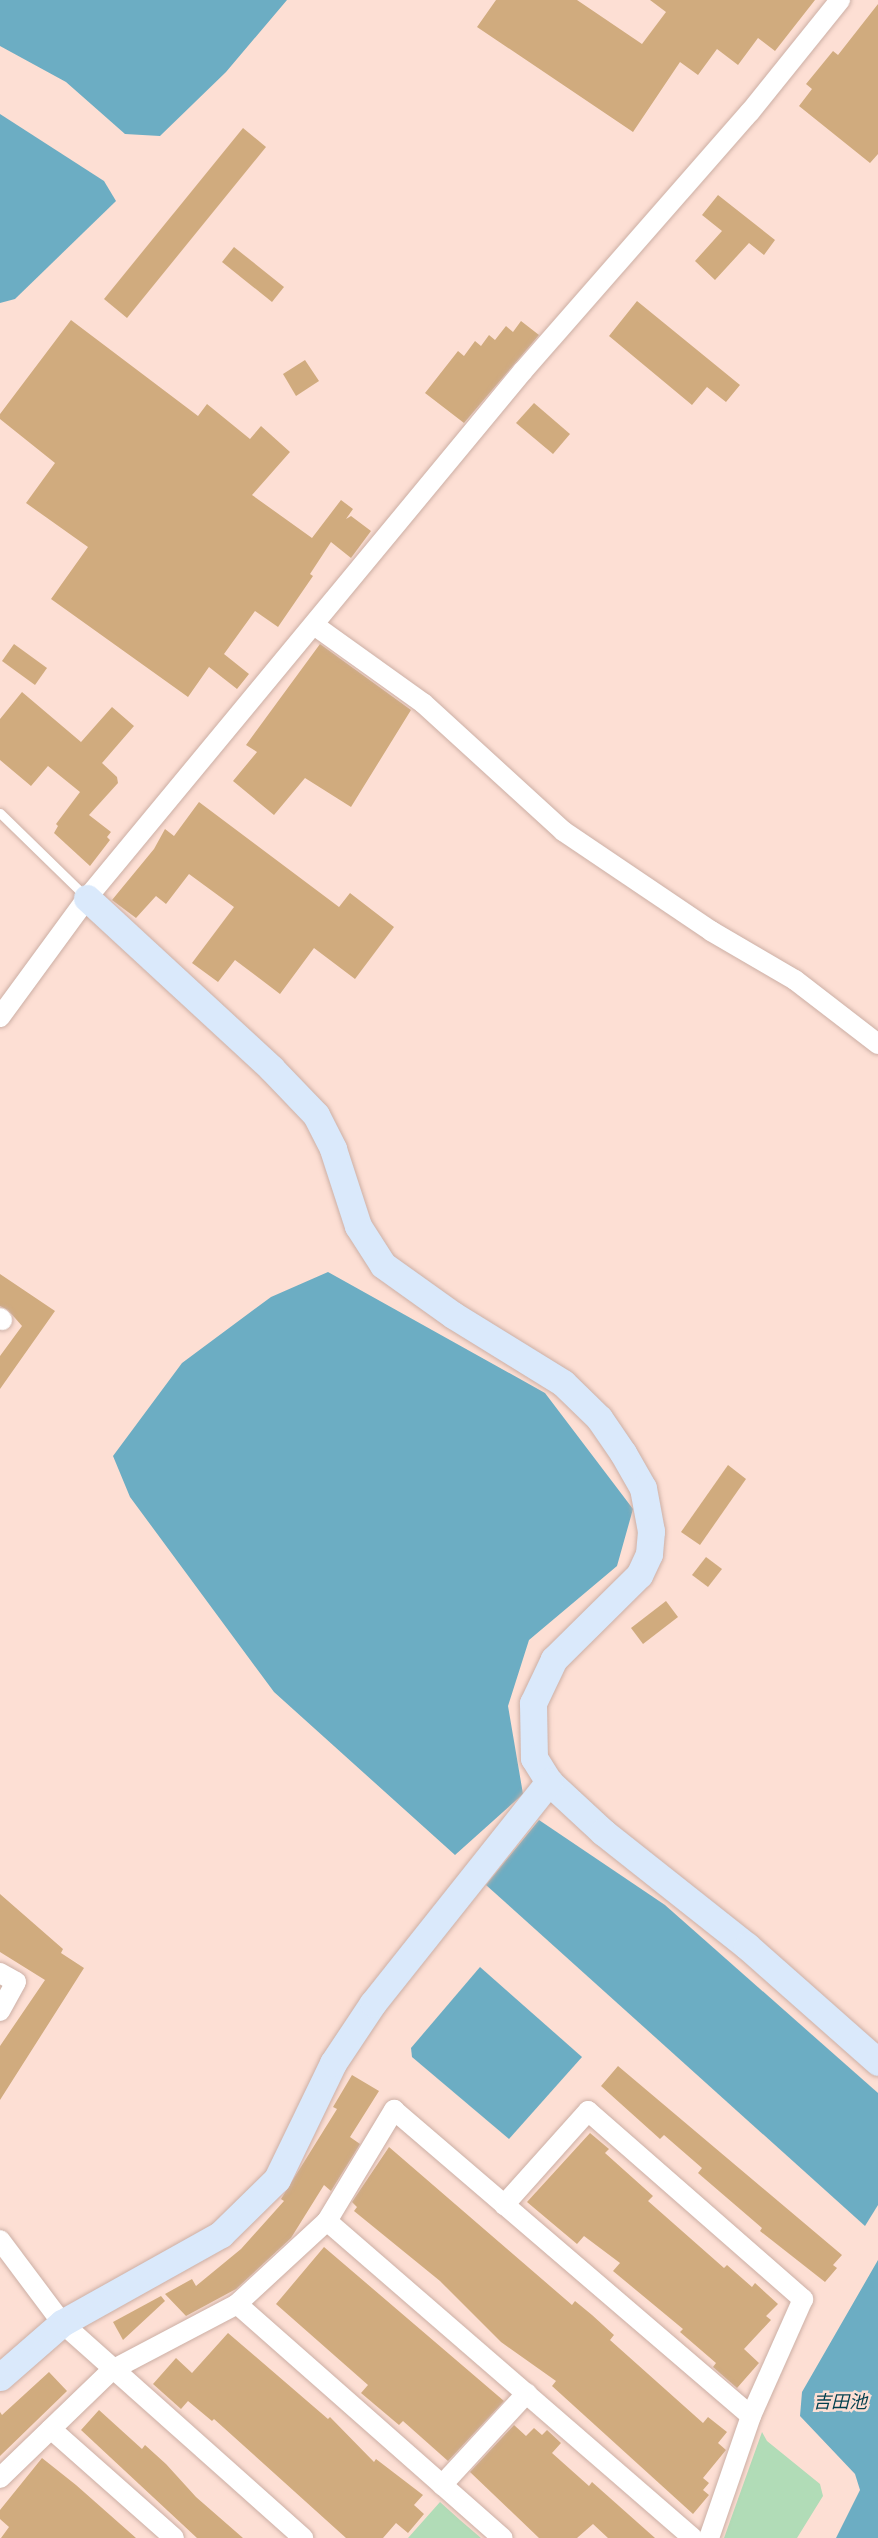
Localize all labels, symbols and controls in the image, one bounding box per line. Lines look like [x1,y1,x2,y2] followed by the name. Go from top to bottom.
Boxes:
[813,2391,867,2413] water label: 吉田池

